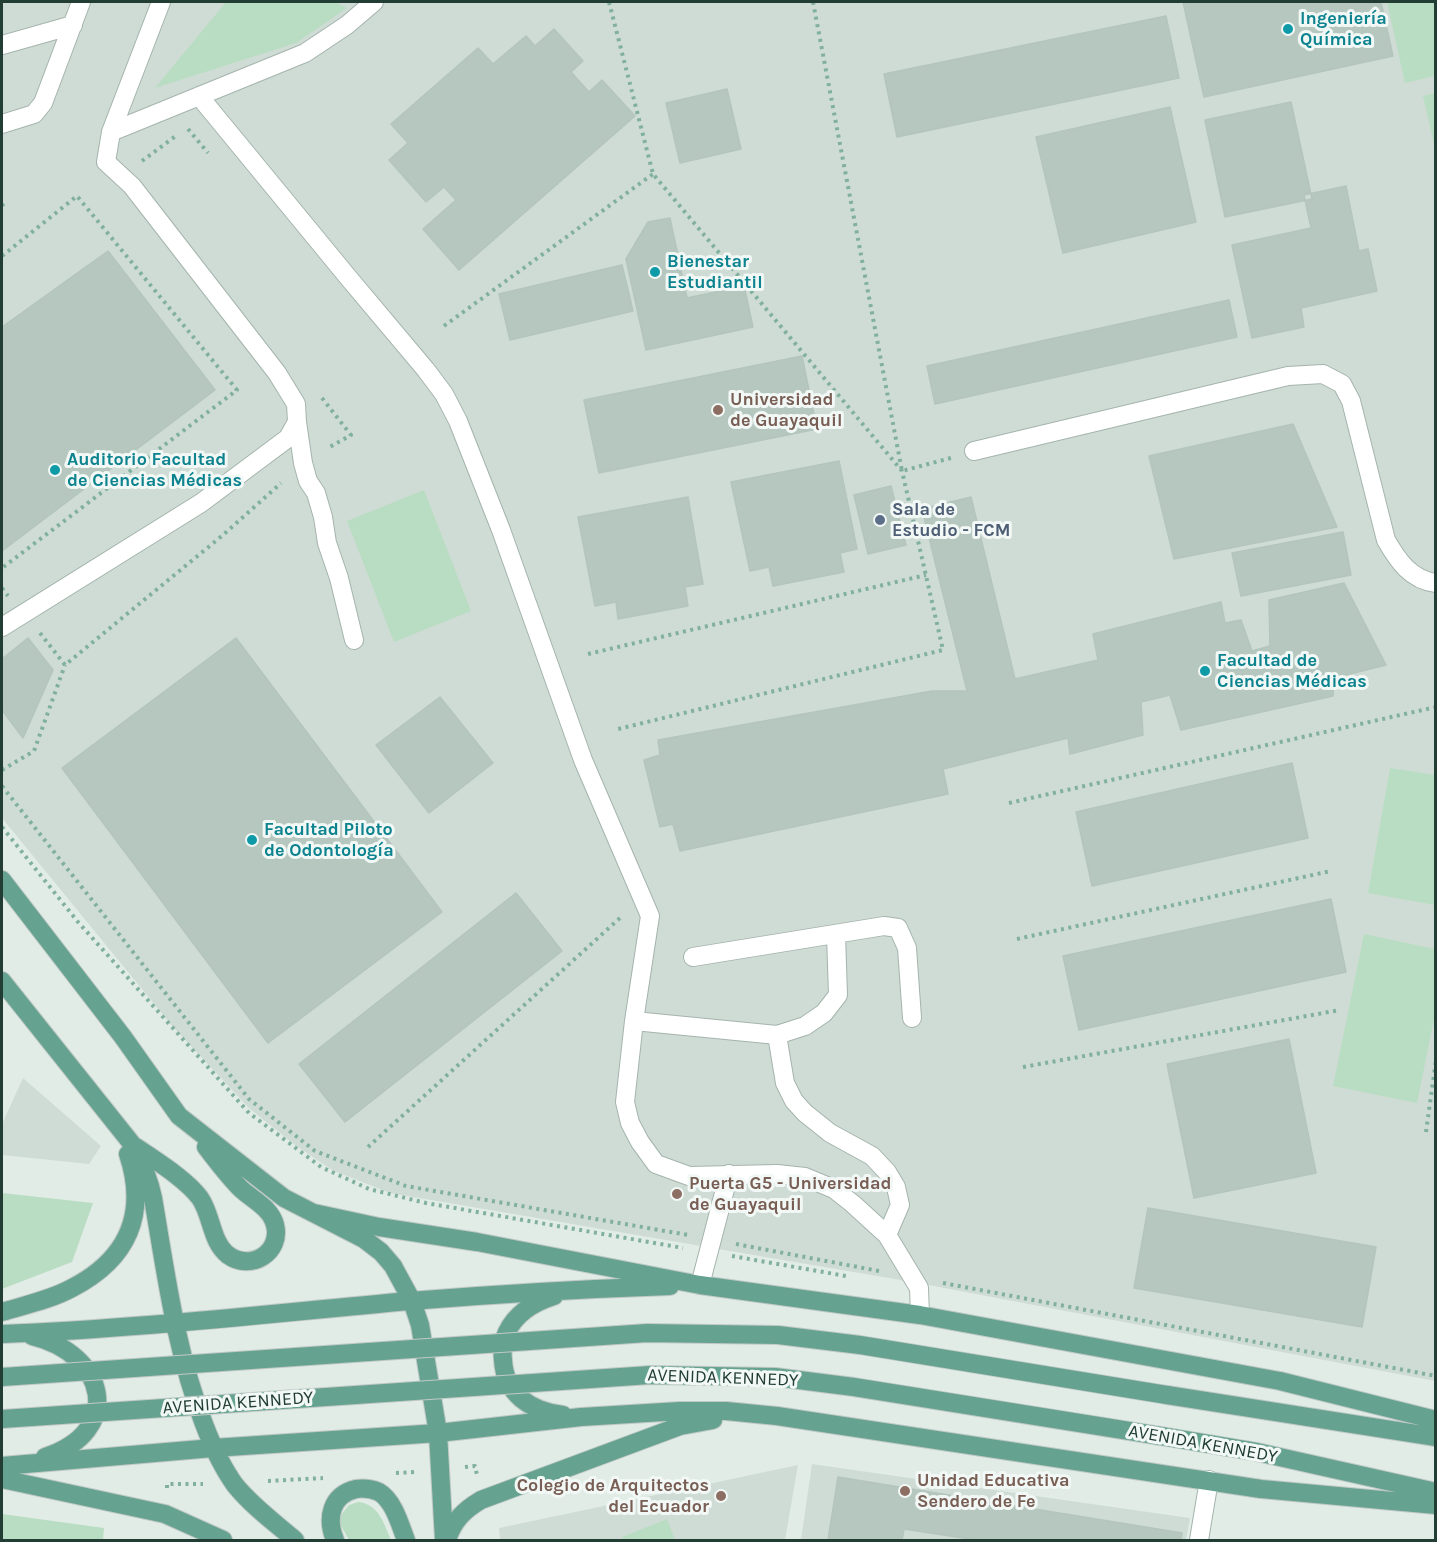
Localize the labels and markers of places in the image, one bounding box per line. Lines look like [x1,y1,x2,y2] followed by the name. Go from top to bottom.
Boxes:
[1300,8,1387,50] place label: Ingeniería Química
[1281,22,1295,36] marker: Ingeniería Química
[667,251,763,294] place label: Bienestar Estudiantil
[648,265,662,279] marker: Bienestar Estudiantil
[730,389,842,432] place label: Universidad de Guayaquil
[711,403,725,417] marker: Universidad de Guayaquil
[67,449,242,492] place label: Auditorio Facultad de Ciencias Médicas
[48,463,62,477] marker: Auditorio Facultad de Ciencias Médicas
[892,499,1010,542] place label: Sala de Estudio - FCM
[873,513,887,527] marker: Sala de Estudio - FCM
[1217,650,1367,692] place label: Facultad de Ciencias Médicas
[1198,664,1212,678] marker: Facultad de Ciencias Médicas
[264,819,394,862] place label: Facultad Piloto de Odontología
[245,833,259,847] marker: Facultad Piloto de Odontología
[689,1173,892,1216] place label: Puerta G5 - Universidad de Guayaquil
[670,1187,684,1201] marker: Puerta G5 - Universidad de Guayaquil
[917,1470,1070,1512] place label: Unidad Educativa Sendero de Fe
[517,1475,709,1518] place label: Colegio de Arquitectos del Ecuador
[898,1484,912,1498] marker: Unidad Educativa Sendero de Fe
[714,1489,728,1503] marker: Colegio de Arquitectos del Ecuador

